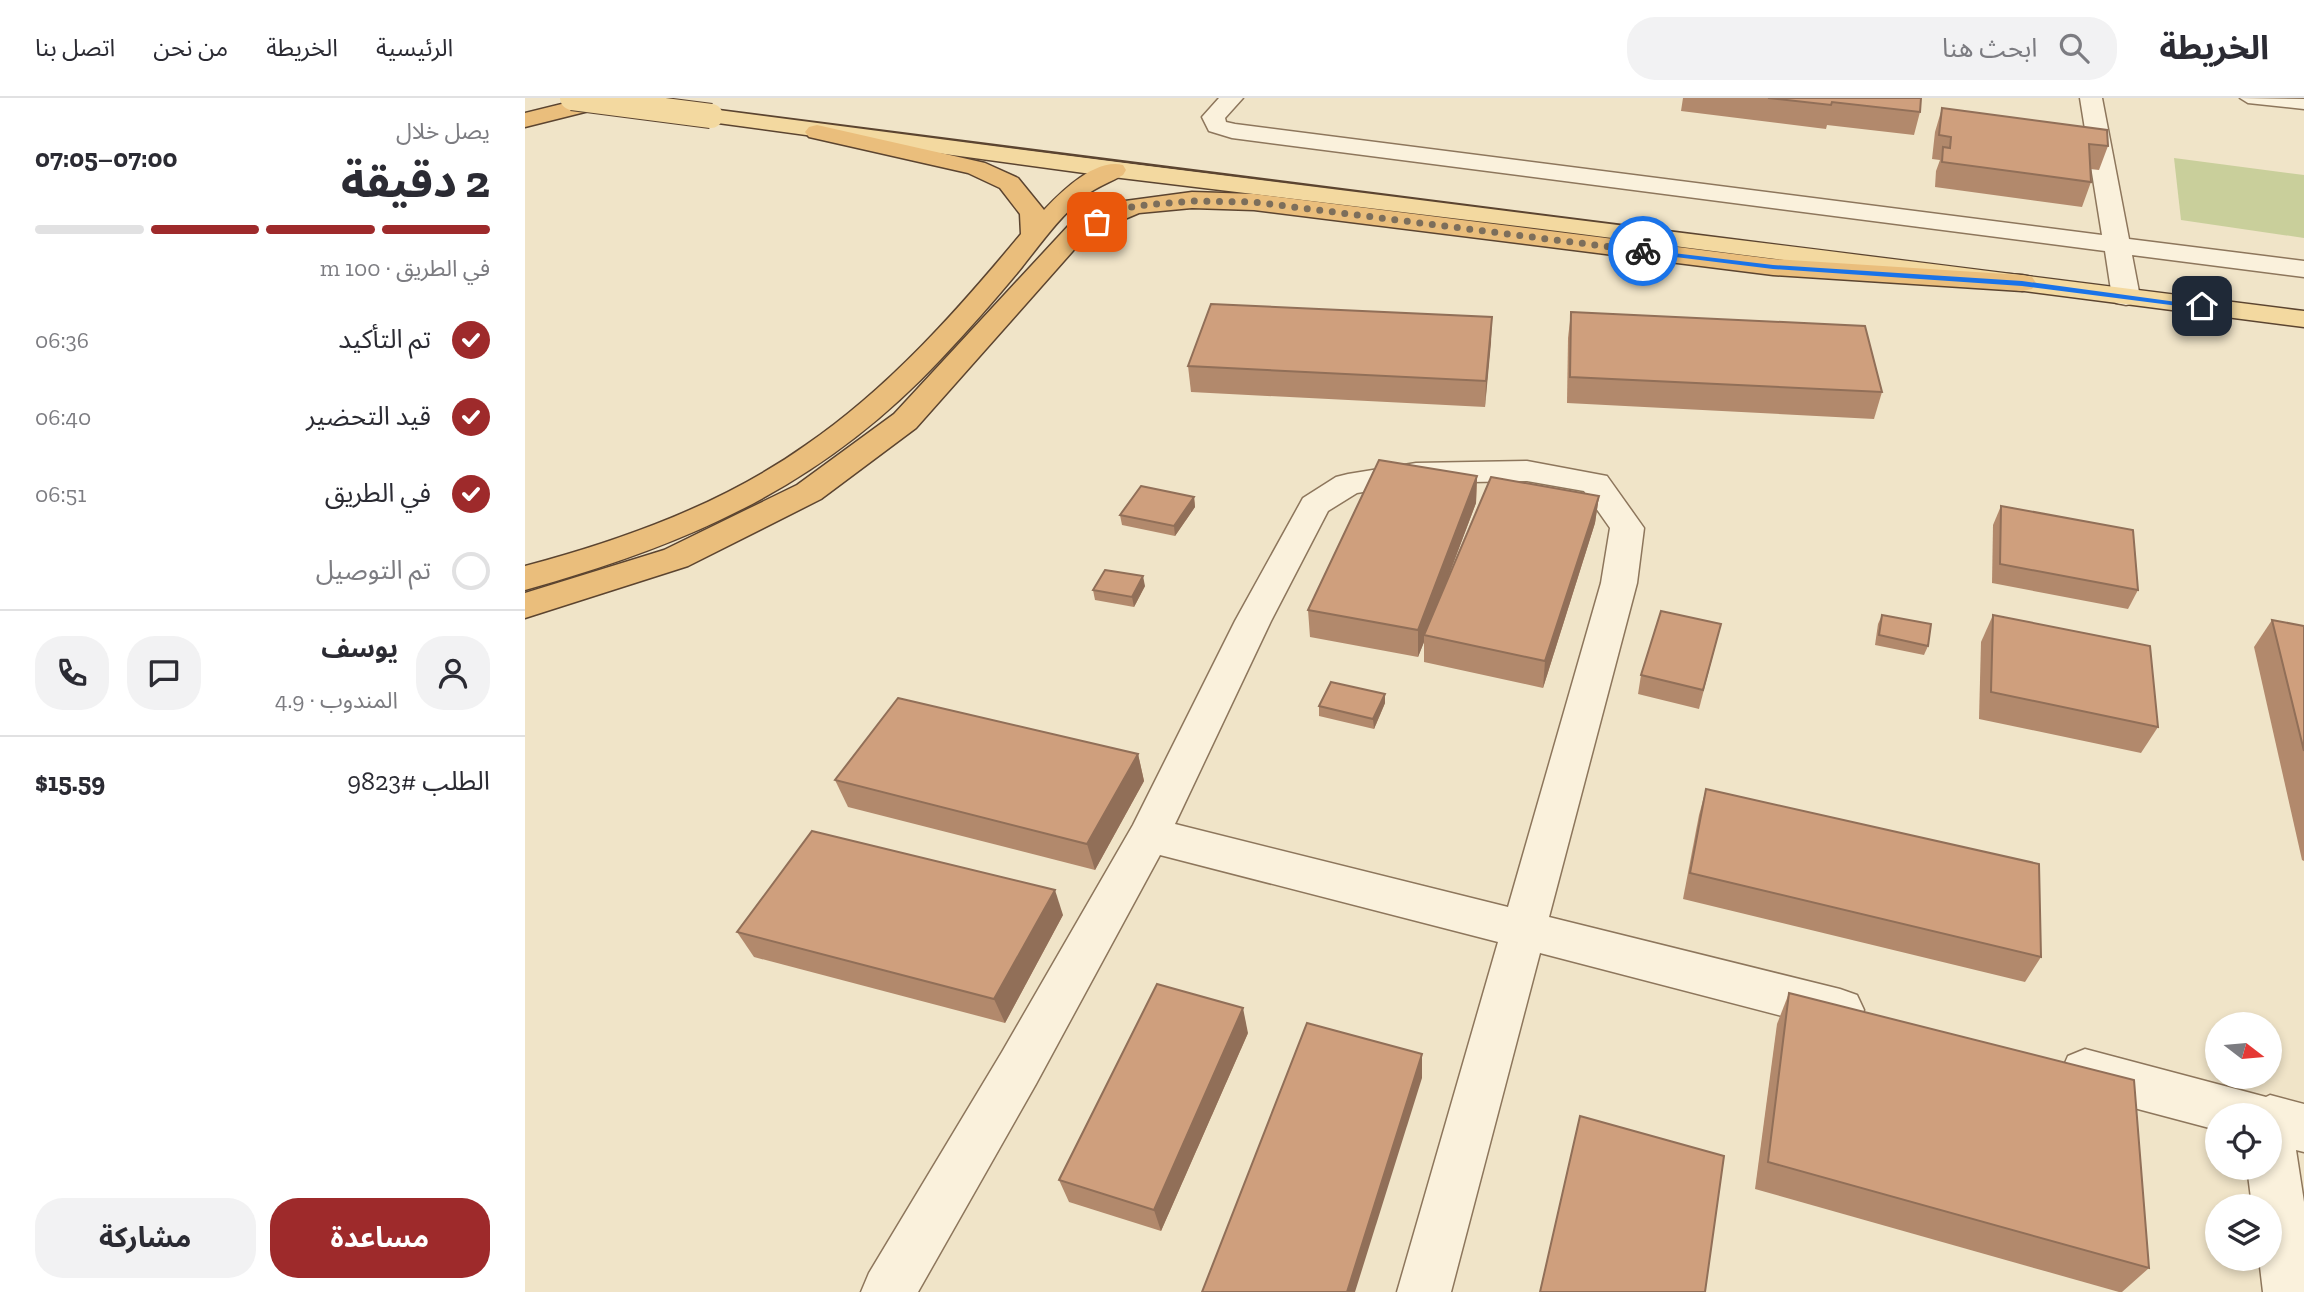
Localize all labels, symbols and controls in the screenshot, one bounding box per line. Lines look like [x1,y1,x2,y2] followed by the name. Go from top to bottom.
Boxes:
[1627,17,2117,80] search box
[2159,28,2269,67] text: الخريطة
[2055,29,2093,67] icon: search
[1942,32,2037,64] text: ابحث هنا
[35,33,115,62] text: اتصل بنا
[153,33,228,62] text: من نحن
[266,33,338,62] text: الخريطة
[376,33,453,62] text: الرئيسية
[396,117,490,145] text: يصل خلال
[35,142,177,174] text: 07:00–07:05
[341,154,490,209] text: 2 دقيقة
[1067,192,1127,252] pin
[1078,203,1116,241] icon: bag
[1608,216,1678,286] courier
[1624,232,1662,270] icon: bike
[320,254,490,282] text: في الطريق · 100 m
[2172,276,2232,336] pin
[2183,287,2221,325] icon: home
[452,321,490,359] icon: check
[338,323,431,355] text: تم التأكيد
[35,326,89,354] text: 06:36
[452,398,490,436] icon: check
[306,400,431,432] text: قيد التحضير
[35,403,91,431] text: 06:40
[452,475,490,513] icon: check
[325,477,431,509] text: في الطريق
[35,480,86,508] text: 06:51
[316,554,431,586] text: تم التوصيل
[321,632,398,664] text: يوسف
[35,636,109,710] button: phone
[127,636,201,710] button: chat
[416,636,490,710] button: person
[275,686,398,714] text: المندوب · 4.9
[347,765,490,797] text: الطلب #9823
[35,766,105,798] text: $15.59
[2205,1012,2282,1088] north arrow
[2205,1012,2282,1271] map controls
[2205,1103,2282,1180] button: locate
[2205,1194,2282,1271] button: layers
[35,1198,256,1278] button: مشاركة
[270,1198,490,1278] button: مساعدة

